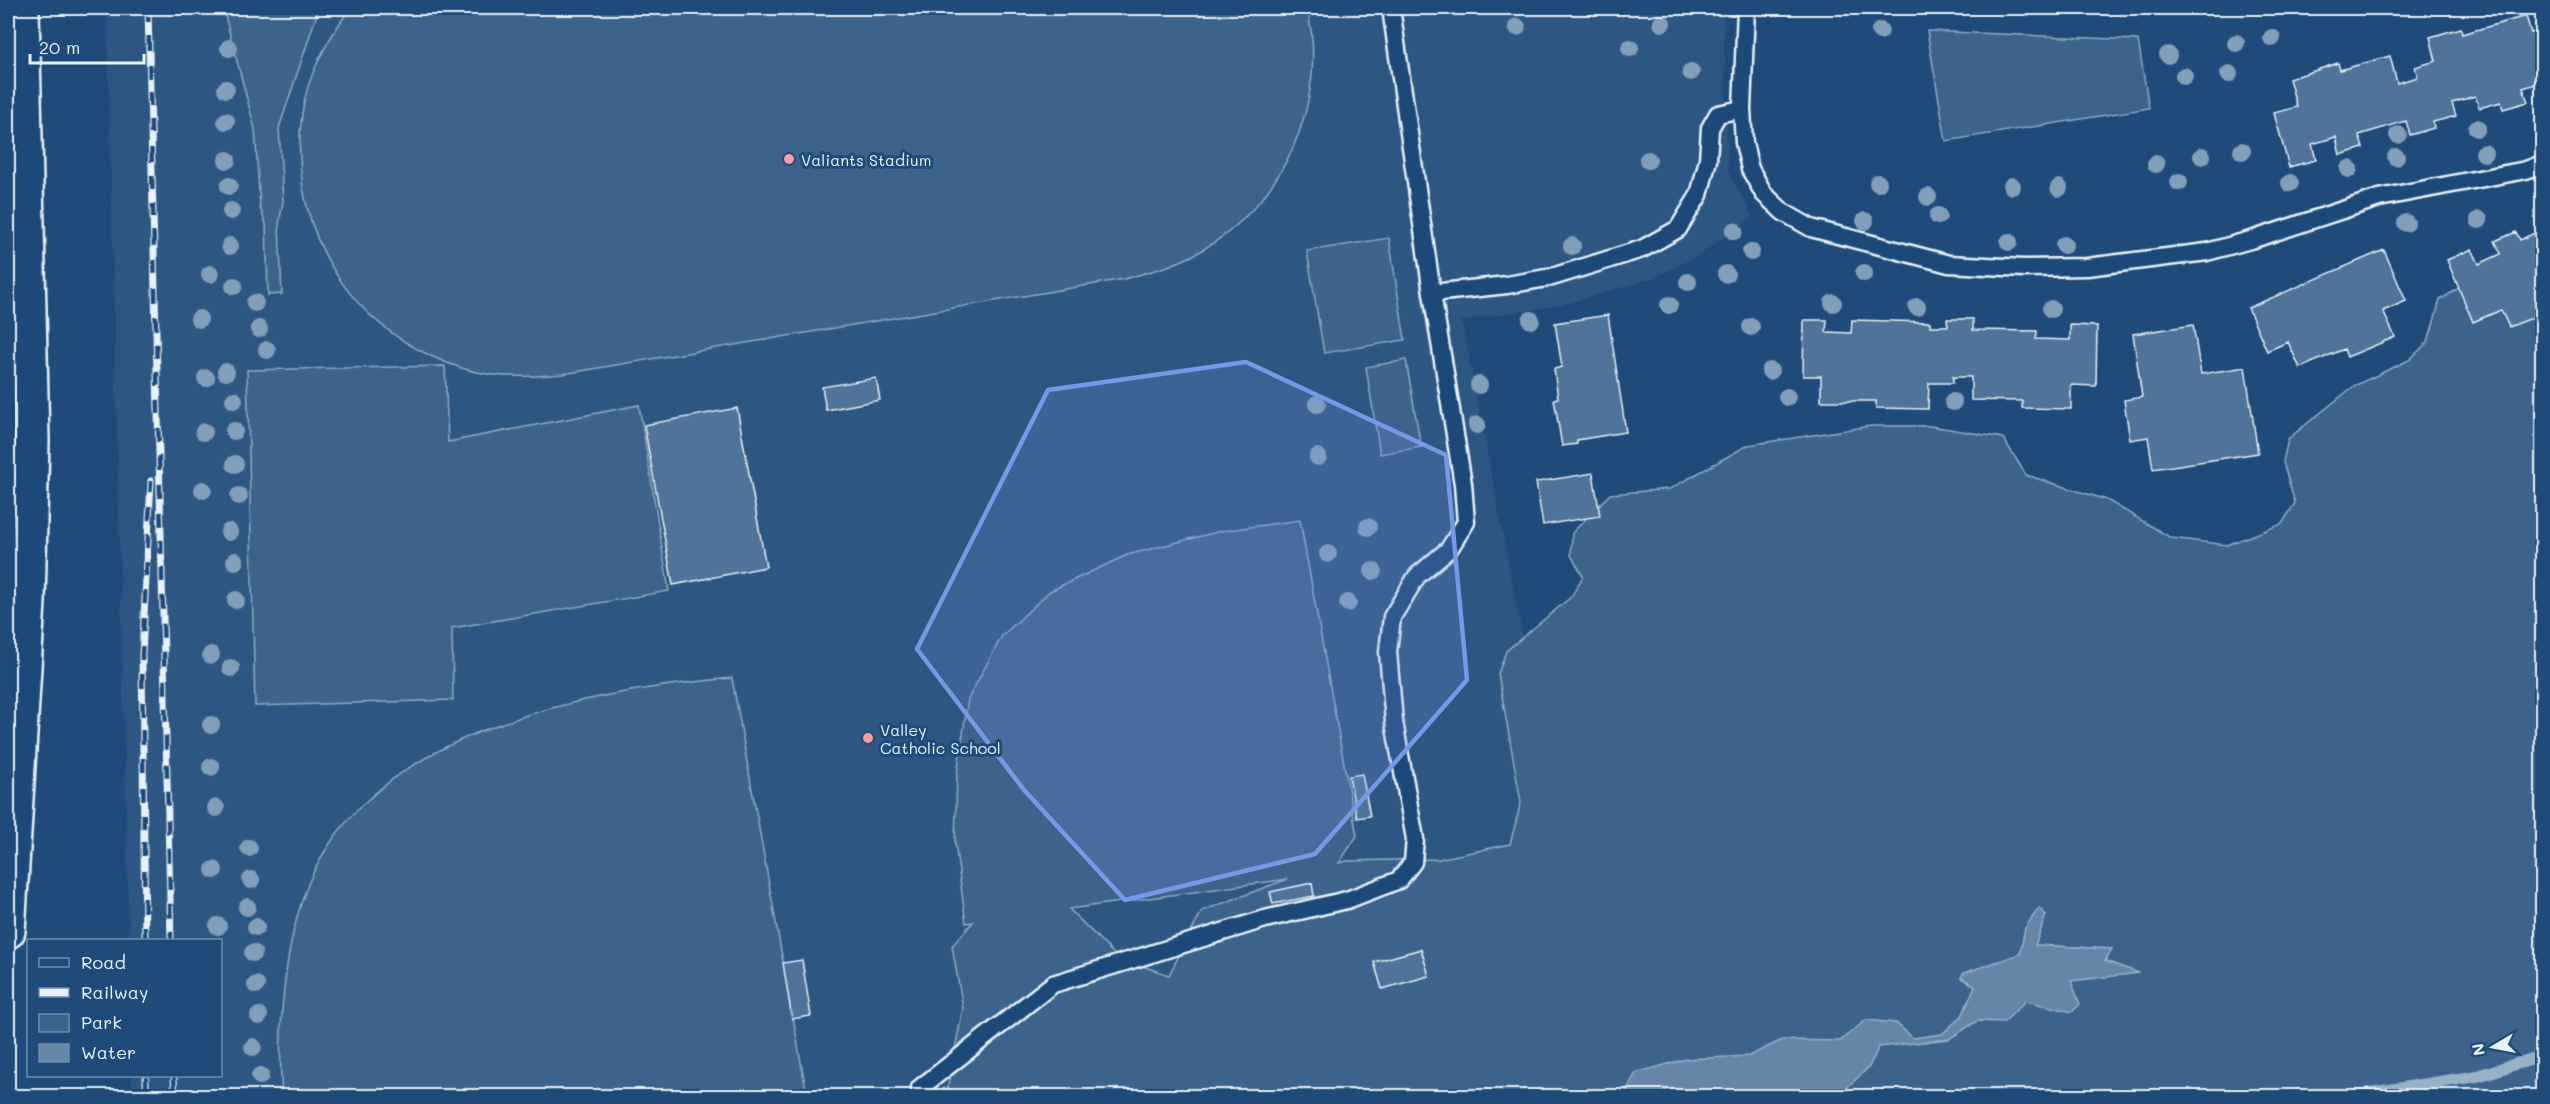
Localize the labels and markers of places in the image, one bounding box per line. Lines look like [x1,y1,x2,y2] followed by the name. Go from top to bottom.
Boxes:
[801,149,932,170] place label: Valiants Stadium
[782,152,796,166] marker: Valiants Stadium
[880,719,1001,758] place label: Valley Catholic School
[861,731,875,745] marker: Valley Catholic School

